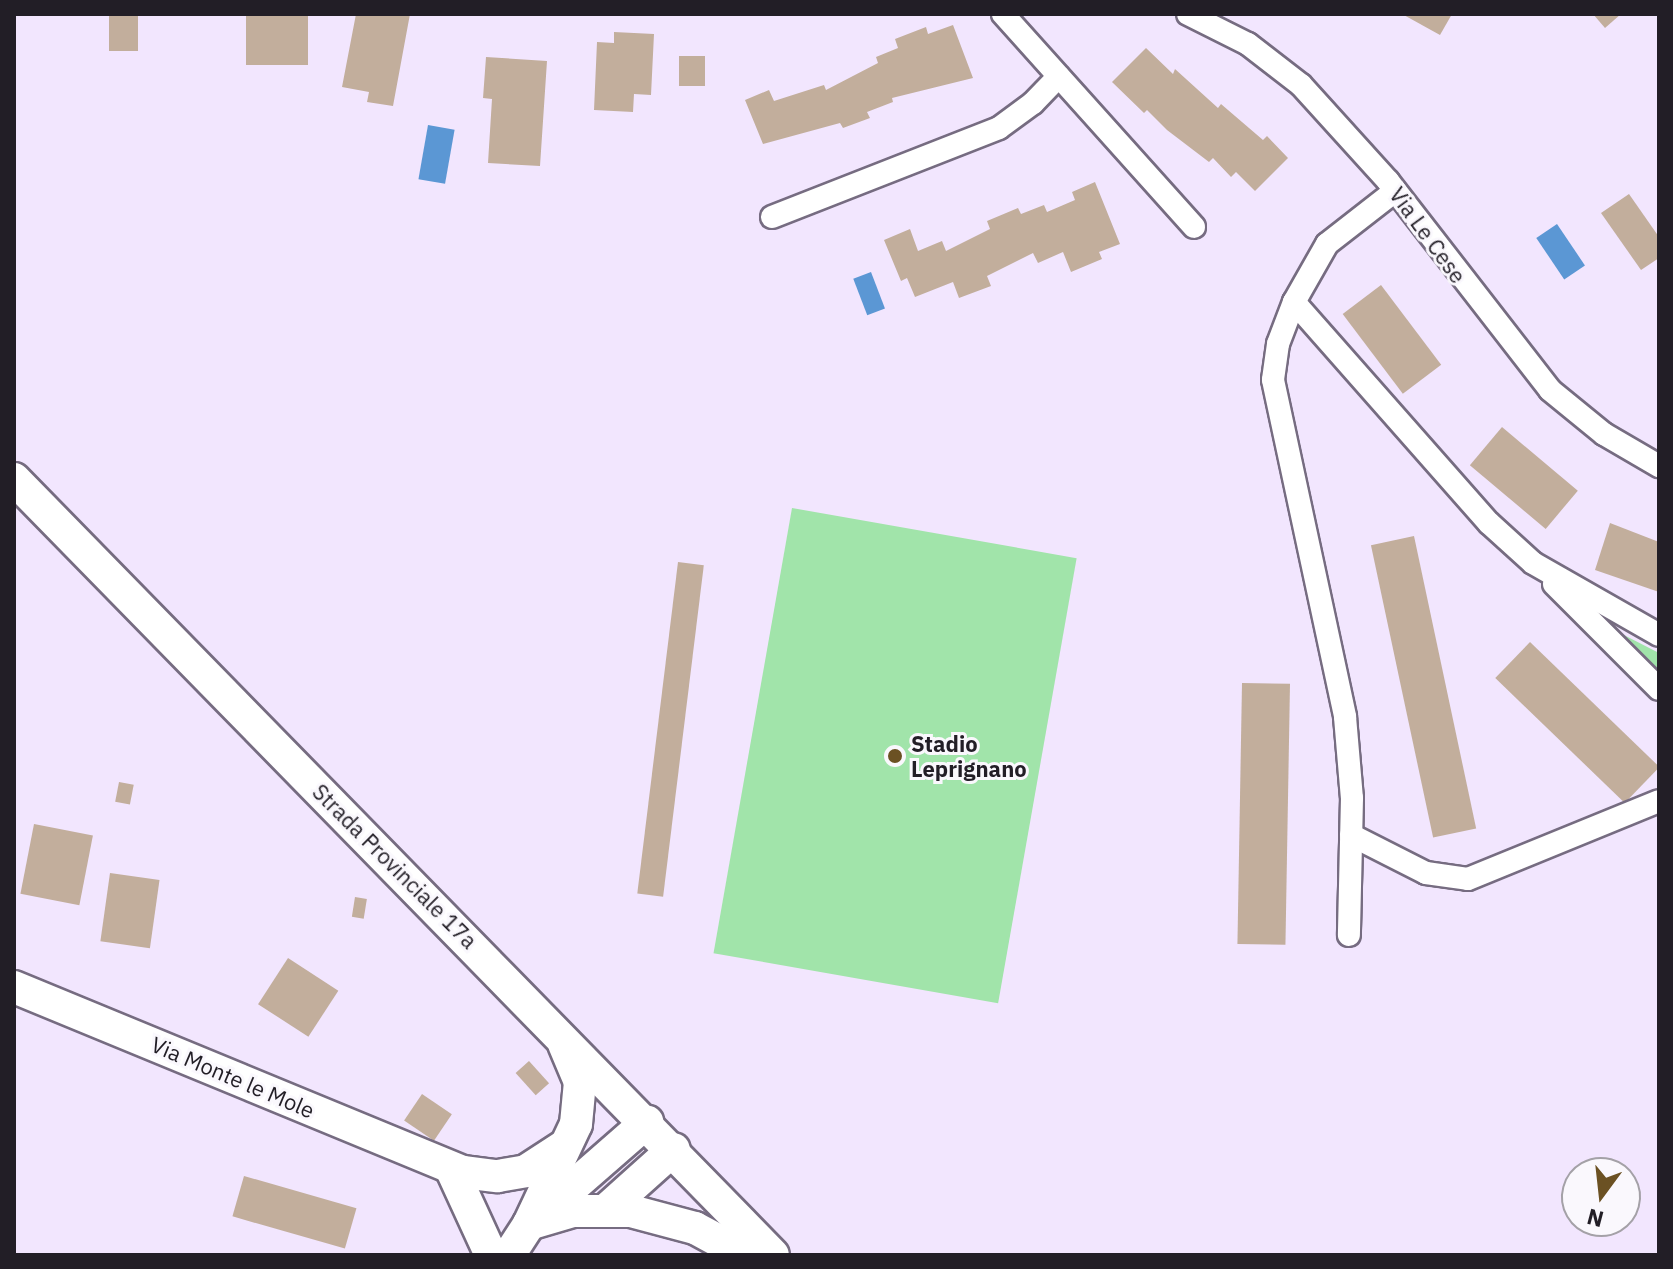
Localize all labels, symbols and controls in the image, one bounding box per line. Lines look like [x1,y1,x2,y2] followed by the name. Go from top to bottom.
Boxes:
[1384,182,1472,288] street label: Via Le Cese
[911,730,1027,782] place label: Stadio Leprignano
[886,747,904,765] marker: Stadio Leprignano
[307,778,483,954] street label: Strada Provinciale 17a
[147,1031,319,1123] street label: Via Monte le Mole
[1561,1157,1641,1237] north arrow
[1584,1203,1607,1235] text: N

